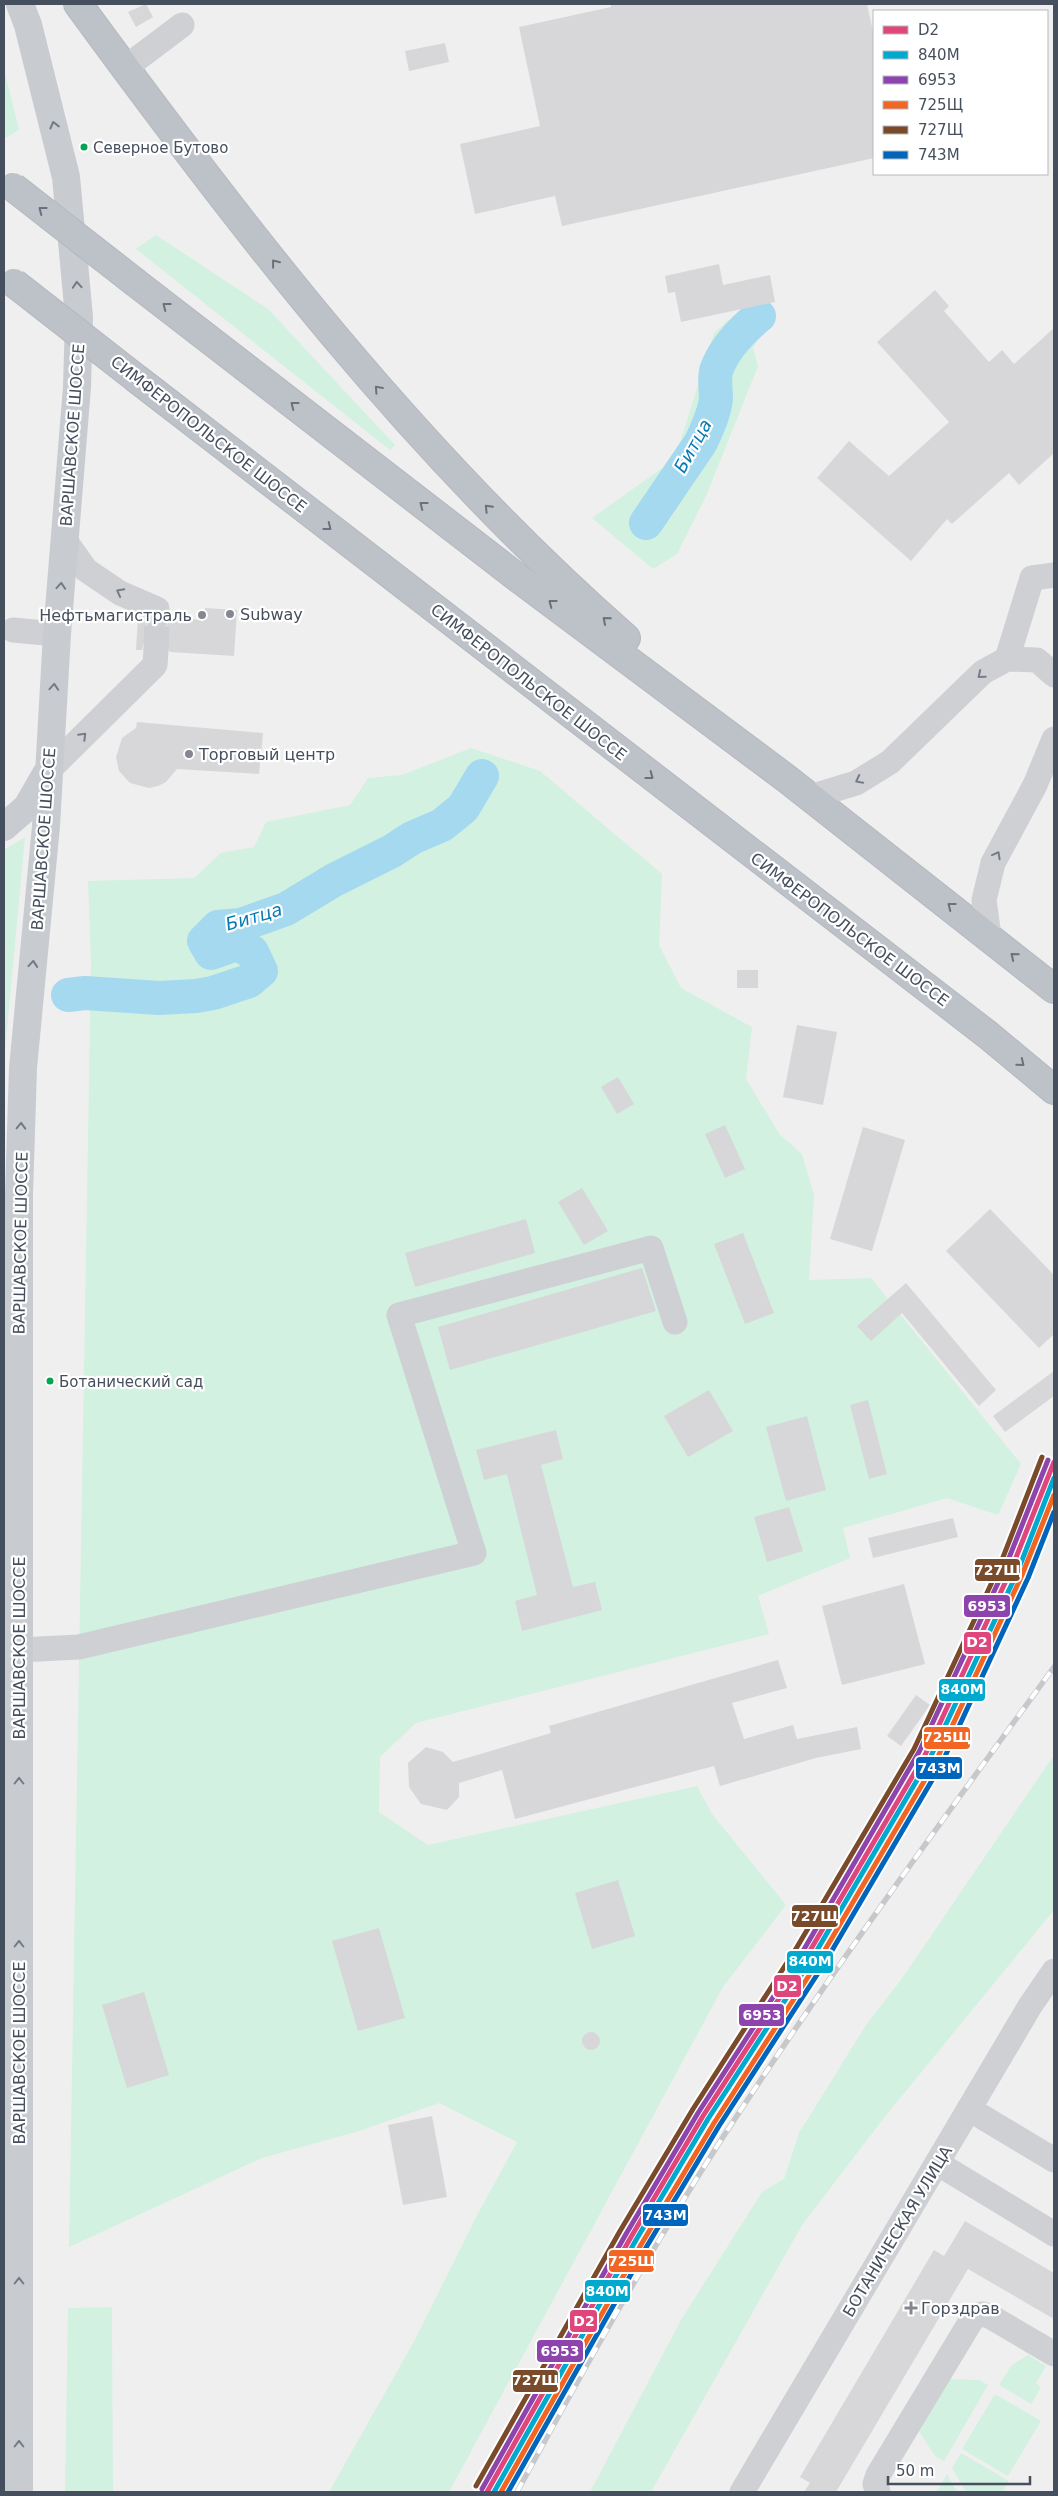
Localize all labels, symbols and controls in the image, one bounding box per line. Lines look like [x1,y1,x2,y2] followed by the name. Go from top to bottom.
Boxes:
[873,10,1048,175] legend
[918,21,939,39] text: D2
[918,46,960,64] text: 840М
[918,71,956,89] text: 6953
[918,96,963,114] text: 725Щ
[49,120,60,129] one-way arrow
[918,121,963,139] text: 727Щ
[93,139,228,157] place label: Северное Бутово
[79,142,89,152] marker: Северное Бутово
[918,146,960,164] text: 743М
[39,207,48,216] one-way arrow
[272,259,281,269] one-way arrow
[71,281,82,289] one-way arrow
[163,303,172,311] one-way arrow
[57,343,88,527] street label: ВАРШАВСКОЕ ШОССЕ
[107,352,310,517] street label: СИМФЕРОПОЛЬСКОЕ ШОССЕ
[375,385,384,394] one-way arrow
[291,402,300,411] one-way arrow
[669,415,716,476] water label: Битца
[420,502,429,510] one-way arrow
[485,505,494,514] one-way arrow
[322,521,331,529] one-way arrow
[55,581,66,589] one-way arrow
[117,588,126,598] one-way arrow
[427,600,630,765] street label: СИМФЕРОПОЛЬСКОЕ ШОССЕ
[549,601,558,609] one-way arrow
[240,605,303,624] place label: Subway
[39,606,192,625] place label: Нефтьмагистраль
[224,608,236,620] marker: Subway
[196,609,208,621] marker: Нефтьмагистраль
[602,617,611,626] one-way arrow
[978,669,987,678] one-way arrow
[48,683,59,691] one-way arrow
[77,733,86,742] one-way arrow
[198,745,335,764] place label: Торговый центр
[28,747,59,931] street label: ВАРШАВСКОЕ ШОССЕ
[183,748,195,760] marker: Торговый центр
[644,771,653,779] one-way arrow
[855,774,864,784] one-way arrow
[747,849,953,1010] street label: СИМФЕРОПОЛЬСКОЕ ШОССЕ
[991,851,1001,860] one-way arrow
[223,898,285,935] water label: Битца
[948,904,957,912] one-way arrow
[1011,954,1020,962] one-way arrow
[27,960,38,968] one-way arrow
[1015,1057,1024,1065] one-way arrow
[16,1122,26,1130] one-way arrow
[9,1151,32,1335] street label: ВАРШАВСКОЕ ШОССЕ
[59,1373,203,1391] place label: Ботанический сад
[45,1376,55,1386] marker: Ботанический сад
[10,1556,29,1740] street label: ВАРШАВСКОЕ ШОССЕ
[974,1558,1021,1582] line badge: 727Щ
[974,1562,1022,1578] text: 727Щ
[963,1594,1011,1618] line badge: 6953
[968,1598,1006,1614] text: 6953
[963,1631,992,1655] line badge: D2
[966,1634,988,1650] text: D2
[938,1678,986,1702] line badge: 840М
[940,1681,984,1697] text: 840М
[923,1726,971,1750] line badge: 725Щ
[923,1729,971,1745] text: 725Щ
[915,1756,963,1780] line badge: 743М
[917,1760,961,1776] text: 743М
[14,1777,24,1784] one-way arrow
[791,1904,839,1928] line badge: 727Щ
[791,1908,839,1924] text: 727Щ
[14,1939,24,1947] one-way arrow
[786,1950,834,1974] line badge: 840М
[788,1953,832,1969] text: 840М
[10,1961,29,2145] street label: ВАРШАВСКОЕ ШОССЕ
[773,1974,802,1998] line badge: D2
[776,1978,798,1994] text: D2
[738,2003,785,2027] line badge: 6953
[743,2007,781,2023] text: 6953
[839,2142,956,2320] street label: БОТАНИЧЕСКАЯ УЛИЦА
[642,2203,689,2227] line badge: 743М
[643,2207,687,2223] text: 743М
[608,2249,655,2273] line badge: 725Щ
[608,2253,656,2269] text: 725Щ
[14,2277,24,2284] one-way arrow
[584,2279,631,2303] line badge: 840М
[585,2283,629,2299] text: 840М
[921,2299,1000,2318] place label: Горздрав
[905,2302,917,2314] marker: Горздрав
[569,2309,598,2333] line badge: D2
[573,2313,595,2329] text: D2
[536,2339,584,2363] line badge: 6953
[541,2343,579,2359] text: 6953
[512,2369,559,2393] line badge: 727Щ
[512,2372,560,2388] text: 727Щ
[14,2439,24,2447] one-way arrow
[888,2454,1030,2486] scale bar
[896,2462,934,2480] text: 50 m

